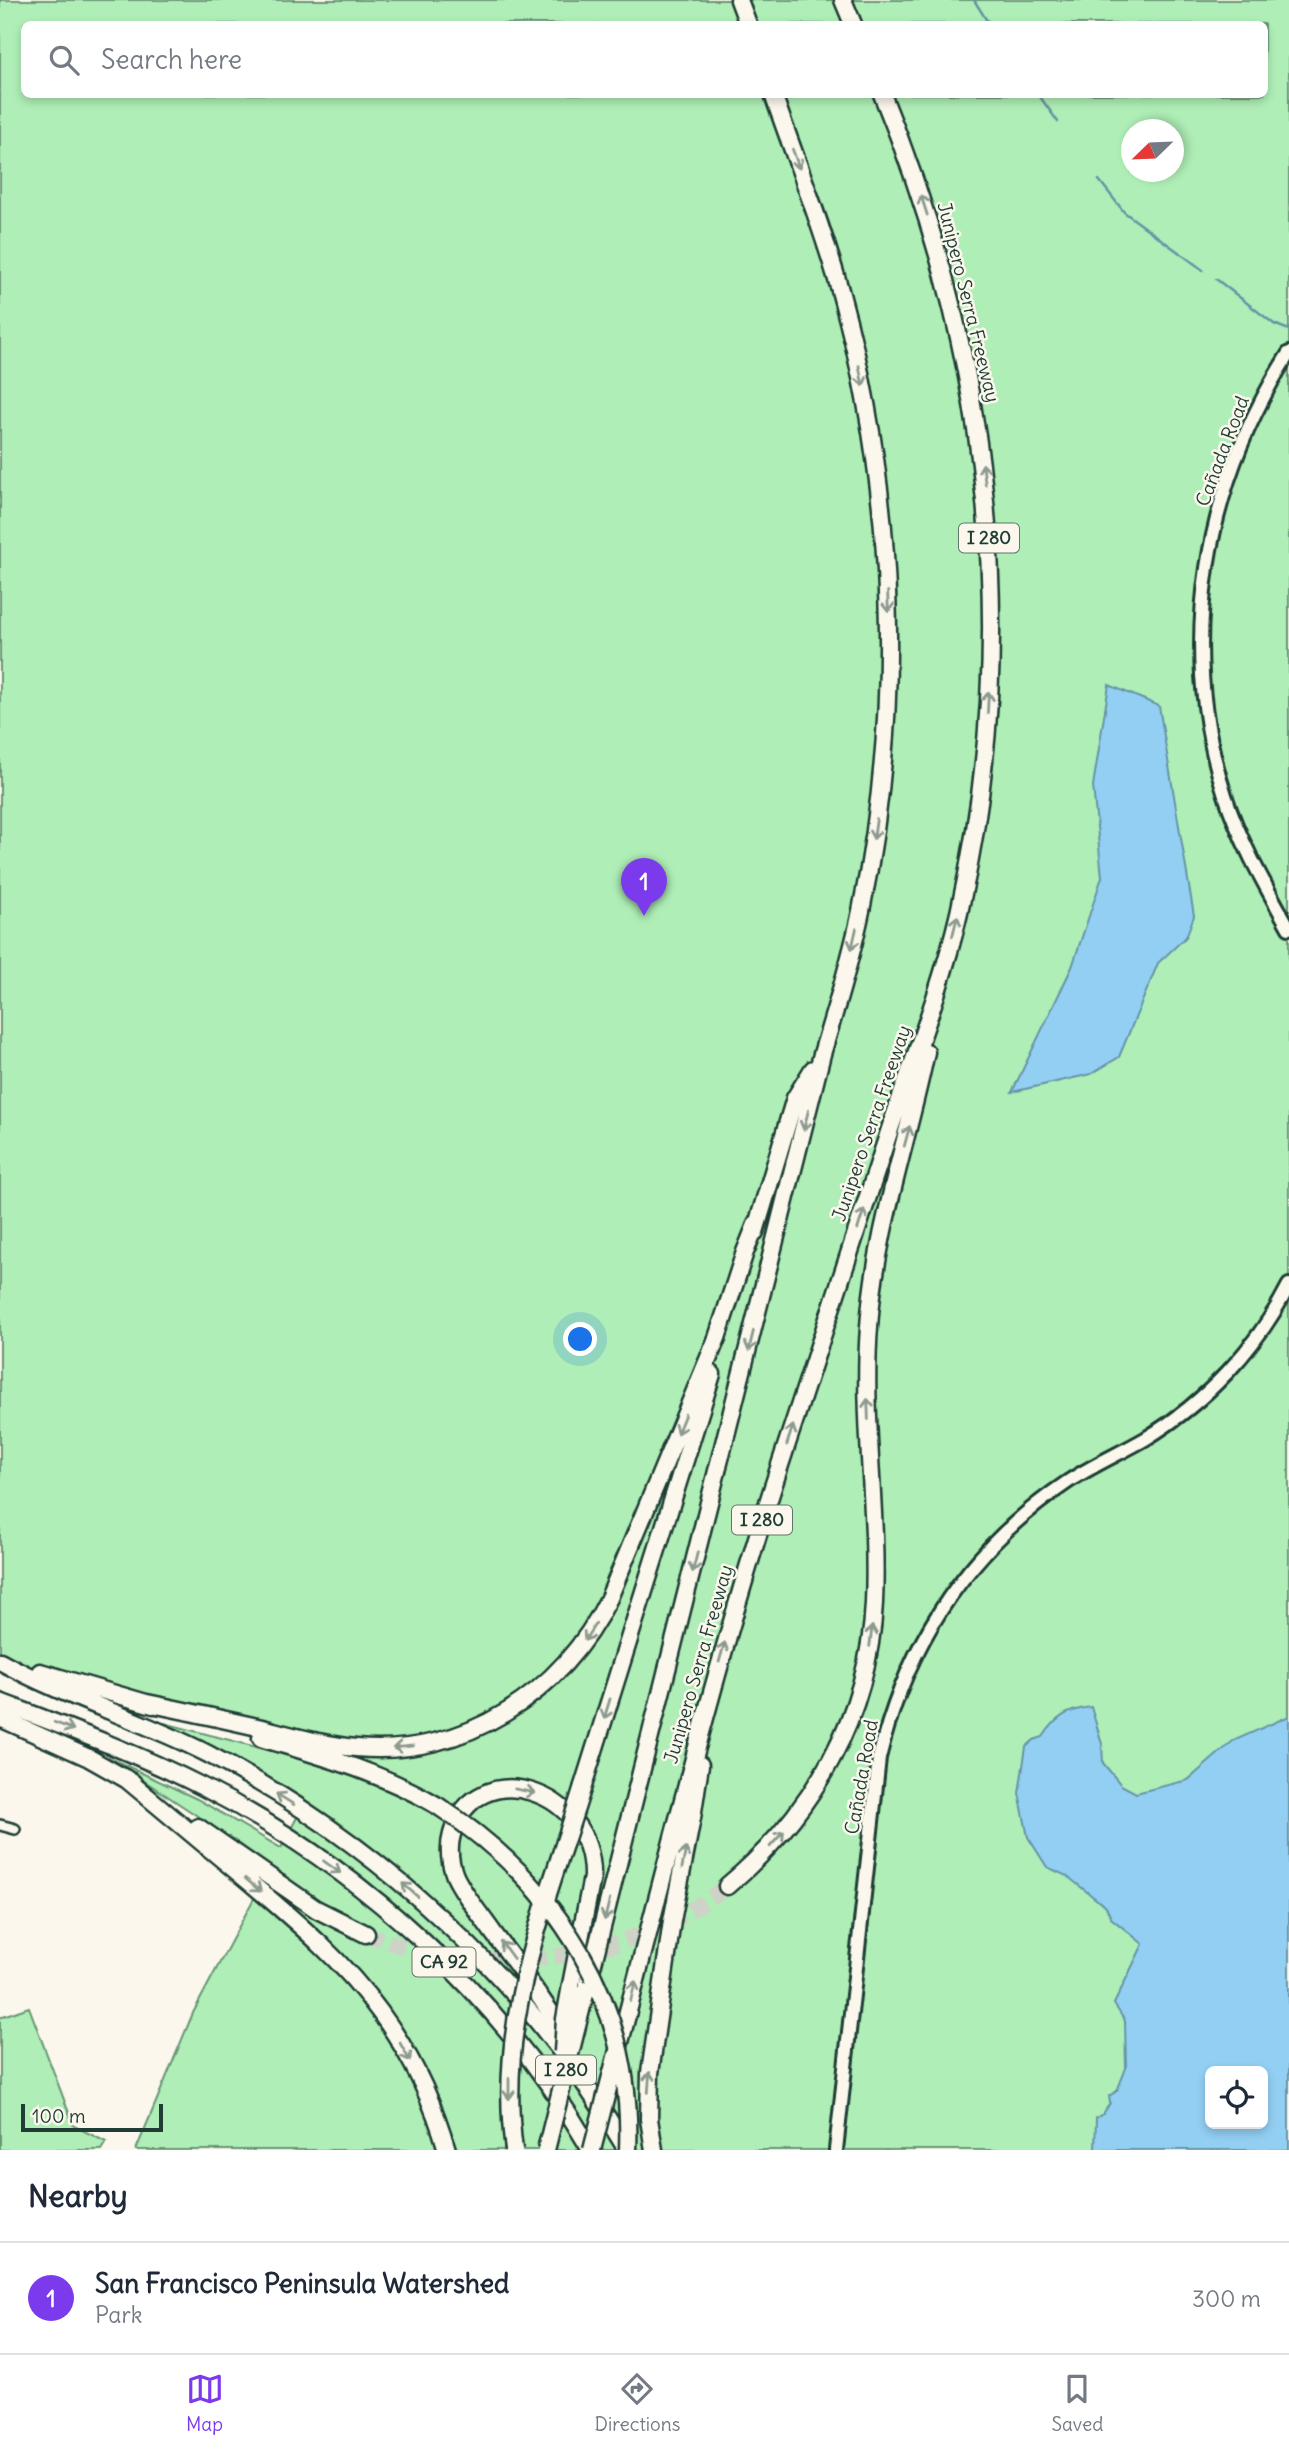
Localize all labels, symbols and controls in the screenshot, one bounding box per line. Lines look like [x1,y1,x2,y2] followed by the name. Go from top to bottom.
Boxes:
[21,21,1268,98] search box
[45,41,83,79] icon: search
[101,43,242,76] text: Search here
[1121,119,1184,182] north arrow
[790,147,803,169] one-way arrow
[917,194,930,216] one-way arrow
[933,199,1005,405] street label: Junipero Serra Freeway
[855,364,868,387] one-way arrow
[1190,393,1254,509] street label: Cañada Road
[977,463,990,486] one-way arrow
[959,524,1019,552] road number: I 280
[881,590,894,613] one-way arrow
[982,690,995,713] one-way arrow
[869,817,882,840] one-way arrow
[621,858,667,916] pin: 1
[949,915,962,938] one-way arrow
[847,927,860,950] one-way arrow
[826,1022,916,1224] street label: Junipero Serra Freeway
[798,1109,811,1131] one-way arrow
[901,1126,914,1148] one-way arrow
[855,1208,868,1230] one-way arrow
[563,1322,597,1356] your location
[744,1329,757,1352] one-way arrow
[861,1397,875,1420] one-way arrow
[674,1413,687,1434] one-way arrow
[784,1424,797,1446] one-way arrow
[732,1506,792,1534] road number: I 280
[688,1550,701,1573] one-way arrow
[658,1562,738,1766] street label: Junipero Serra Freeway
[583,1622,598,1641] one-way arrow
[864,1625,877,1648] one-way arrow
[717,1642,730,1664] one-way arrow
[600,1698,613,1720] one-way arrow
[839,1718,883,1836] street label: Cañada Road
[52,1721,74,1734] one-way arrow
[392,1740,415,1753] one-way arrow
[513,1785,536,1798] one-way arrow
[276,1791,296,1805] one-way arrow
[769,1830,785,1848] one-way arrow
[678,1847,691,1870] one-way arrow
[322,1859,341,1874] one-way arrow
[244,1877,262,1893] one-way arrow
[401,1882,419,1898] one-way arrow
[600,1898,613,1921] one-way arrow
[499,1941,514,1960] one-way arrow
[412,1948,476,1976] road number: CA 92
[627,1980,640,2003] one-way arrow
[399,2041,412,2062] one-way arrow
[536,2056,596,2084] road number: I 280
[1205,2066,1268,2129] map controls
[1205,2066,1268,2129] button: locate
[643,2072,656,2094] one-way arrow
[502,2077,516,2100] one-way arrow
[21,2101,163,2133] scale bar
[32,2104,86,2128] text: 100 m
[28,2177,128,2215] text: Nearby
[95,2267,509,2300] text: San Francisco Peninsula Watershed
[46,2284,56,2313] text: 1
[1192,2284,1261,2313] text: 300 m
[95,2300,143,2329] text: Park
[186,2370,224,2436] tab: Map
[595,2370,680,2436] tab: Directions
[1051,2370,1103,2436] tab: Saved

